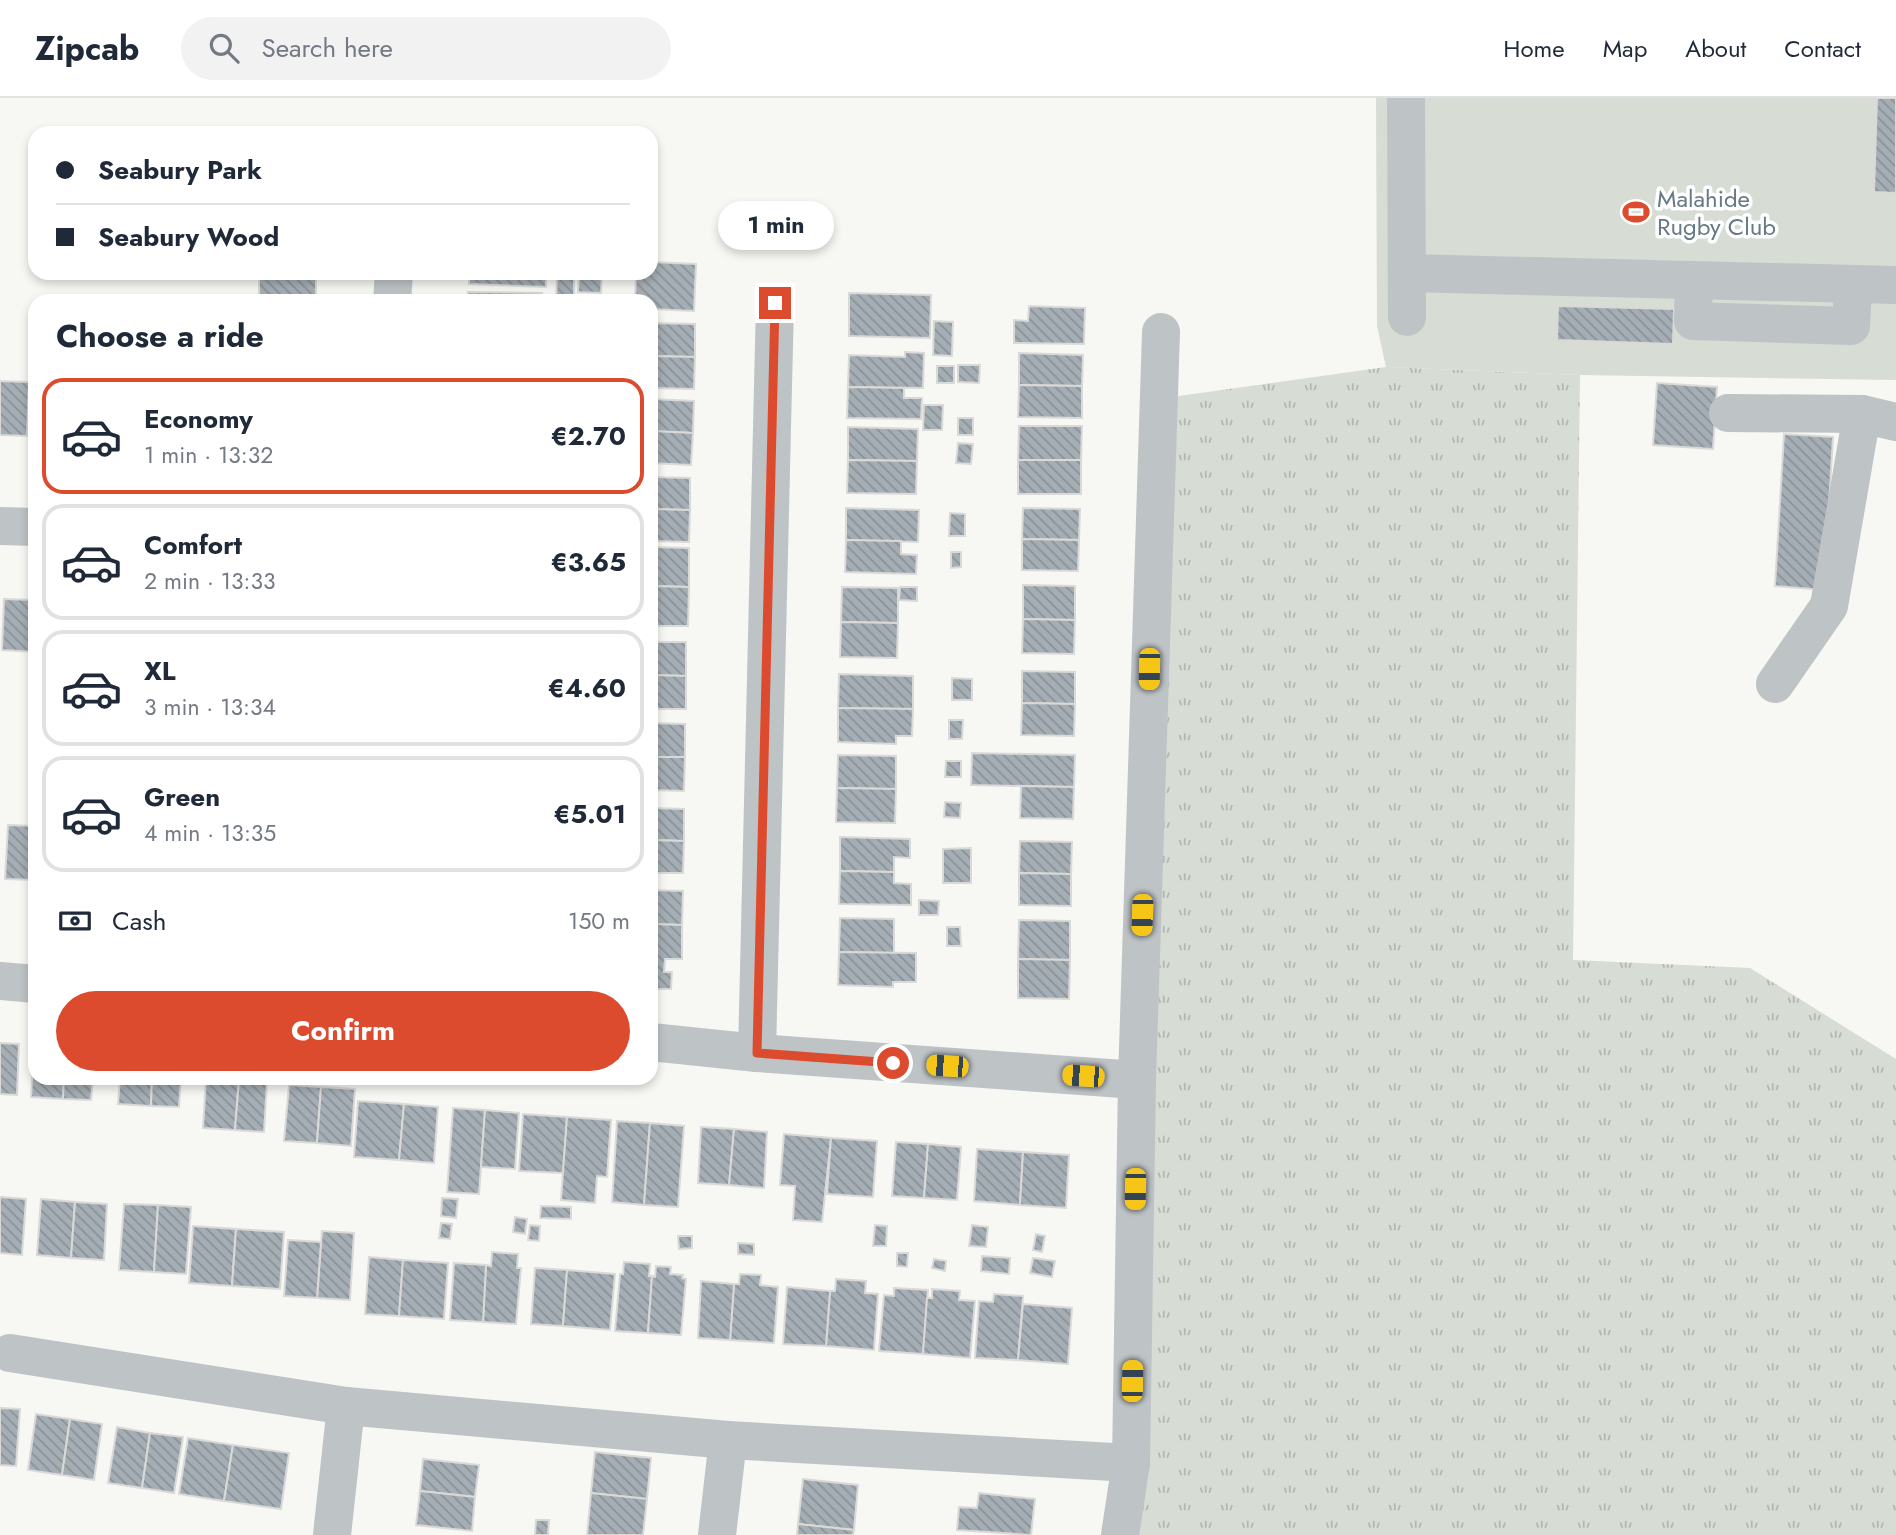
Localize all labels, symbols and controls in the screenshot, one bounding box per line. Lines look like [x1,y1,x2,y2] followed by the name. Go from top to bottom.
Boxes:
[181,17,671,80] search box
[35,25,139,72] text: Zipcab
[205,29,243,67] icon: search
[261,29,393,67] text: Search here
[1503,31,1565,66] text: Home
[1603,31,1647,66] text: Map
[1685,31,1746,66] text: About
[1784,31,1861,66] text: Contact
[98,151,262,189] text: Seabury Park
[1657,181,1776,244] place label: Malahide Rugby Club
[1621,197,1651,227] sports icon: Malahide Rugby Club
[717,202,833,250] callout: 1 min
[747,208,805,242] text: 1 min
[98,218,279,256] text: Seabury Wood
[759,287,791,319] route end
[56,313,264,359] text: Choose a ride
[144,400,253,438] text: Economy
[60,405,123,468] icon: car
[551,417,626,455] text: €2.70
[144,438,273,472] text: 1 min · 13:32
[144,526,242,564] text: Comfort
[60,531,123,594] icon: car
[551,543,626,581] text: €3.65
[144,564,276,598] text: 2 min · 13:33
[1139,648,1160,690] car
[144,652,176,690] text: XL
[60,657,123,720] icon: car
[548,669,626,707] text: €4.60
[144,690,276,724] text: 3 min · 13:34
[144,778,220,816] text: Green
[60,783,123,846] icon: car
[553,795,626,833] text: €5.01
[144,816,276,850] text: 4 min · 13:35
[1131,894,1154,936] car
[56,902,94,940] icon: cash
[112,902,166,940] text: Cash
[568,904,630,938] text: 150 m
[56,991,630,1071] button: Confirm
[877,1047,909,1079] route start
[926,1054,969,1078] car
[1062,1064,1105,1088] car
[1125,1168,1146,1210] car
[1122,1360,1143,1402] car

